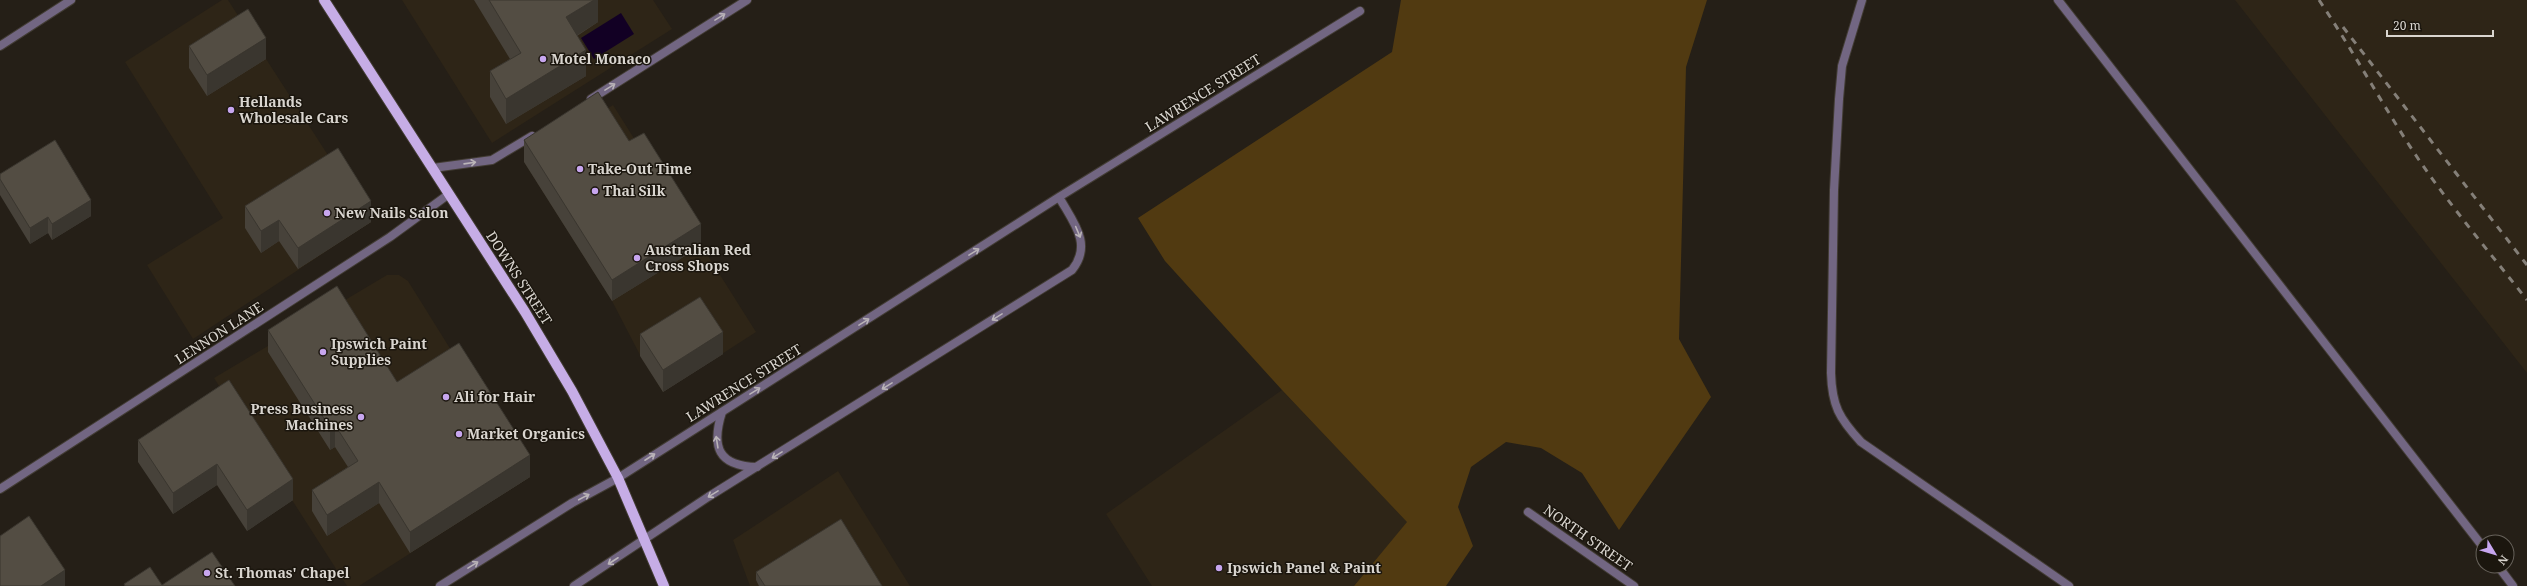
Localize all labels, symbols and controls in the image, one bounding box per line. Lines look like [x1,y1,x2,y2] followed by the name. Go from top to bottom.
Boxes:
[2387,12,2493,38] scale bar
[714,13,726,21] one-way arrow
[2393,17,2421,34] text: 20 m
[551,49,651,68] place label: Motel Monaco
[1141,49,1264,136] street label: LAWRENCE STREET
[538,54,548,64] marker: Motel Monaco
[604,82,616,90] one-way arrow
[239,92,349,127] place label: Hellands Wholesale Cars
[226,105,236,115] marker: Hellands Wholesale Cars
[463,159,476,167] one-way arrow
[588,159,692,178] place label: Take-Out Time
[575,164,585,174] marker: Take-Out Time
[603,181,665,200] place label: Thai Silk
[590,186,600,196] marker: Thai Silk
[335,203,449,222] place label: New Nails Salon
[322,208,332,218] marker: New Nails Salon
[1074,225,1082,237] one-way arrow
[482,227,557,329] street label: DOWNS STREET
[645,240,751,275] place label: Australian Red Cross Shops
[968,248,979,256] one-way arrow
[632,253,642,263] marker: Australian Red Cross Shops
[171,297,267,368] street label: LENNON LANE
[991,314,1003,322] one-way arrow
[858,317,870,325] one-way arrow
[331,334,427,369] place label: Ipswich Paint Supplies
[682,339,805,426] street label: LAWRENCE STREET
[318,347,328,357] marker: Ipswich Paint Supplies
[882,382,893,390] one-way arrow
[454,387,536,406] place label: Ali for Hair
[749,387,761,395] one-way arrow
[441,392,451,402] marker: Ali for Hair
[250,399,353,434] place label: Press Business Machines
[356,412,366,422] marker: Press Business Machines
[467,424,585,443] place label: Market Organics
[454,429,464,439] marker: Market Organics
[713,436,721,449] one-way arrow
[772,451,783,459] one-way arrow
[644,453,655,461] one-way arrow
[708,490,719,498] one-way arrow
[577,492,589,500] one-way arrow
[1540,500,1637,576] street label: NORTH STREET
[2475,534,2515,574] north arrow
[2494,552,2512,569] text: N
[607,557,618,565] one-way arrow
[1227,558,1381,577] place label: Ipswich Panel & Paint
[467,561,479,569] one-way arrow
[215,563,349,582] place label: St. Thomas' Chapel
[1214,563,1224,573] marker: Ipswich Panel & Paint
[202,568,212,578] marker: St. Thomas' Chapel

